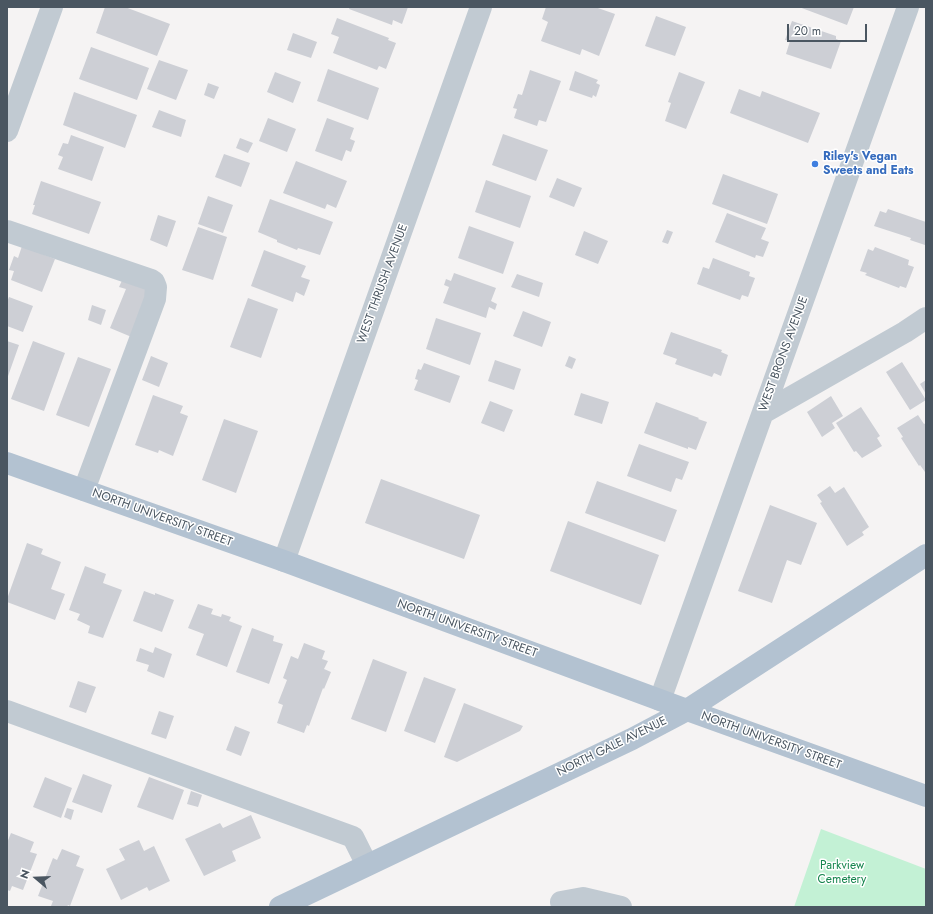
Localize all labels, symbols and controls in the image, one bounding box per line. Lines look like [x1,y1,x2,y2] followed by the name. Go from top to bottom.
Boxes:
[789,16,869,42] scale bar
[794,22,821,40] text: 20 m
[823,150,913,178] place label: Riley's Vegan Sweets and Eats
[810,159,820,169] marker: Riley's Vegan Sweets and Eats
[355,222,411,346] street label: WEST THRUSH AVENUE
[756,295,812,413] street label: WEST BRONS AVENUE
[90,486,234,550] street label: NORTH UNIVERSITY STREET
[395,597,539,661] street label: NORTH UNIVERSITY STREET
[699,709,843,773] street label: NORTH UNIVERSITY STREET
[555,714,669,780] street label: NORTH GALE AVENUE
[16,858,56,898] north arrow
[818,859,866,887] park label: Parkview Cemetery
[16,867,34,881] text: N

